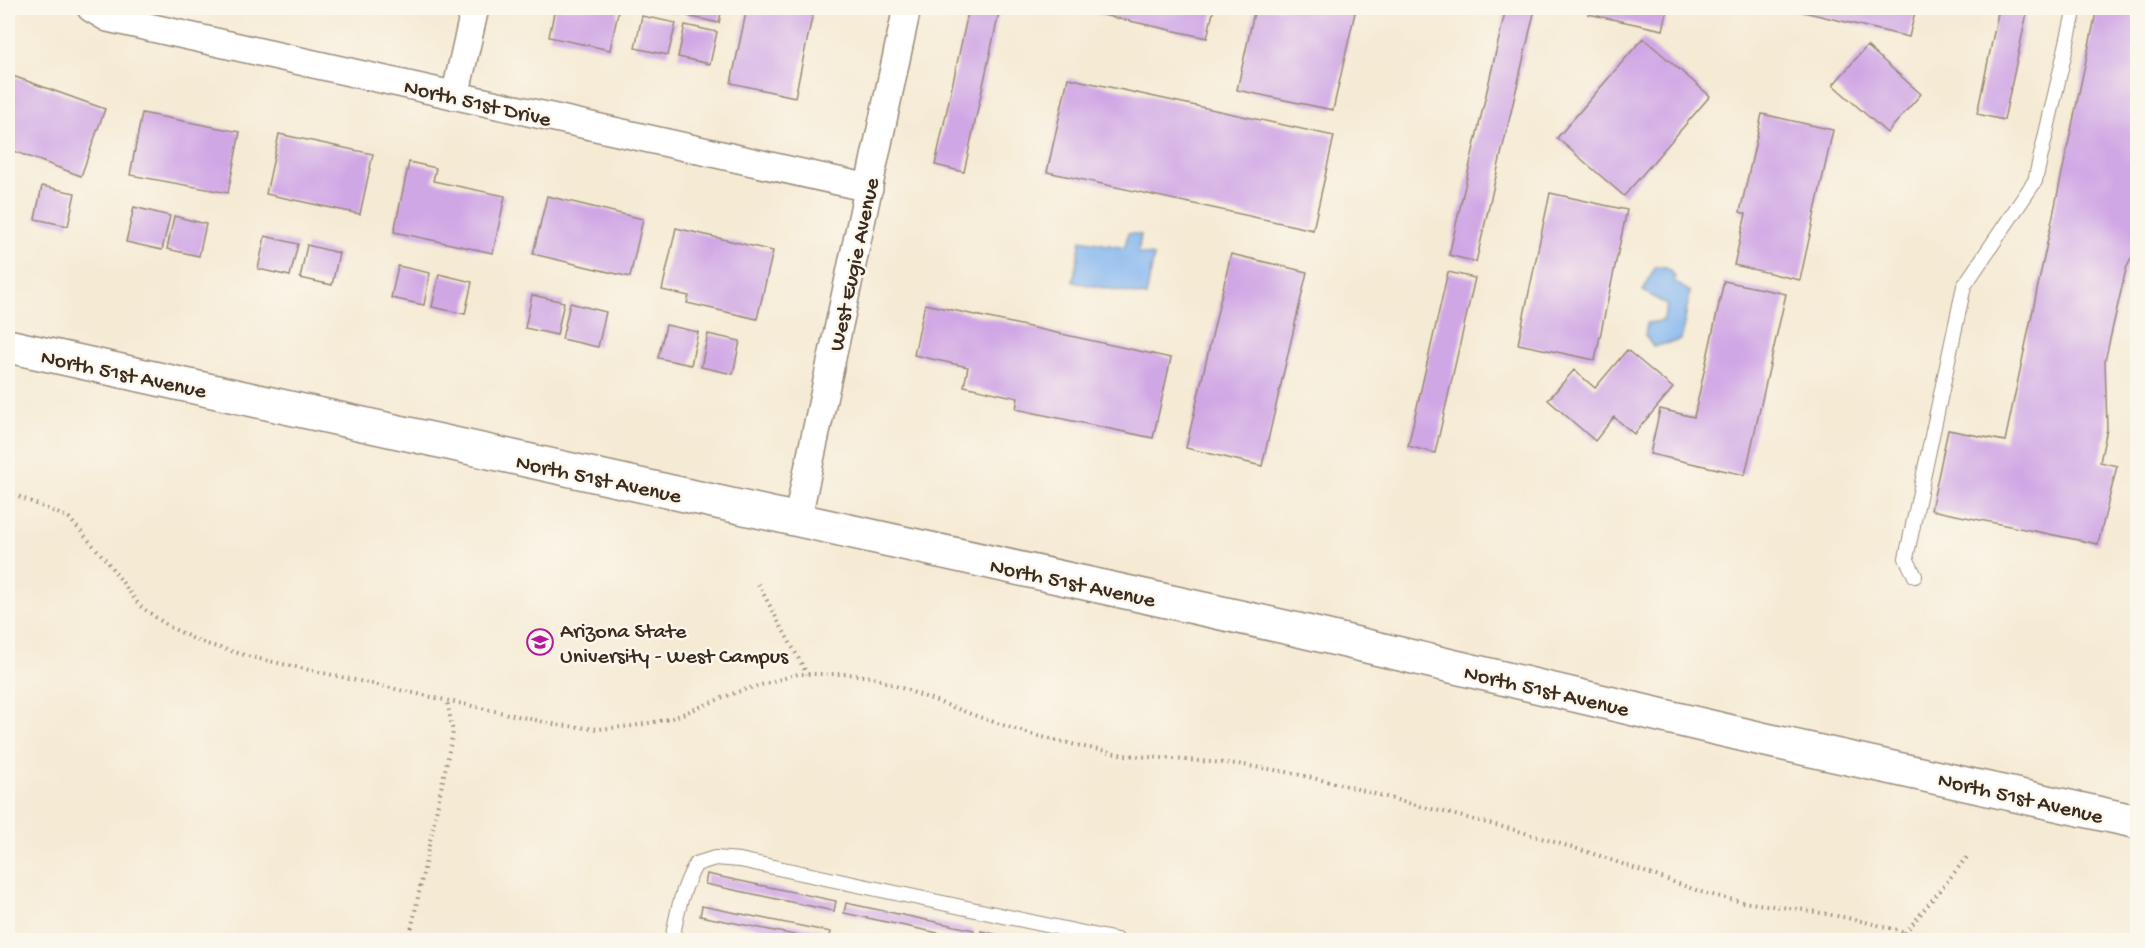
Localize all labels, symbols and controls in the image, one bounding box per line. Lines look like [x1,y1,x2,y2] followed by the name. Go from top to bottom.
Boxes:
[401,75,554,135] street label: North 51st Drive
[825,175,887,354] street label: West Eugie Avenue
[38,346,209,406] street label: North 51st Avenue
[513,451,684,511] street label: North 51st Avenue
[987,555,1158,615] street label: North 51st Avenue
[560,620,789,671] place label: Arizona State University - West Campus
[525,627,555,657] school or university icon: Arizona State University - West Campus
[1461,661,1632,725] street label: North 51st Avenue
[1935,768,2106,832] street label: North 51st Avenue

